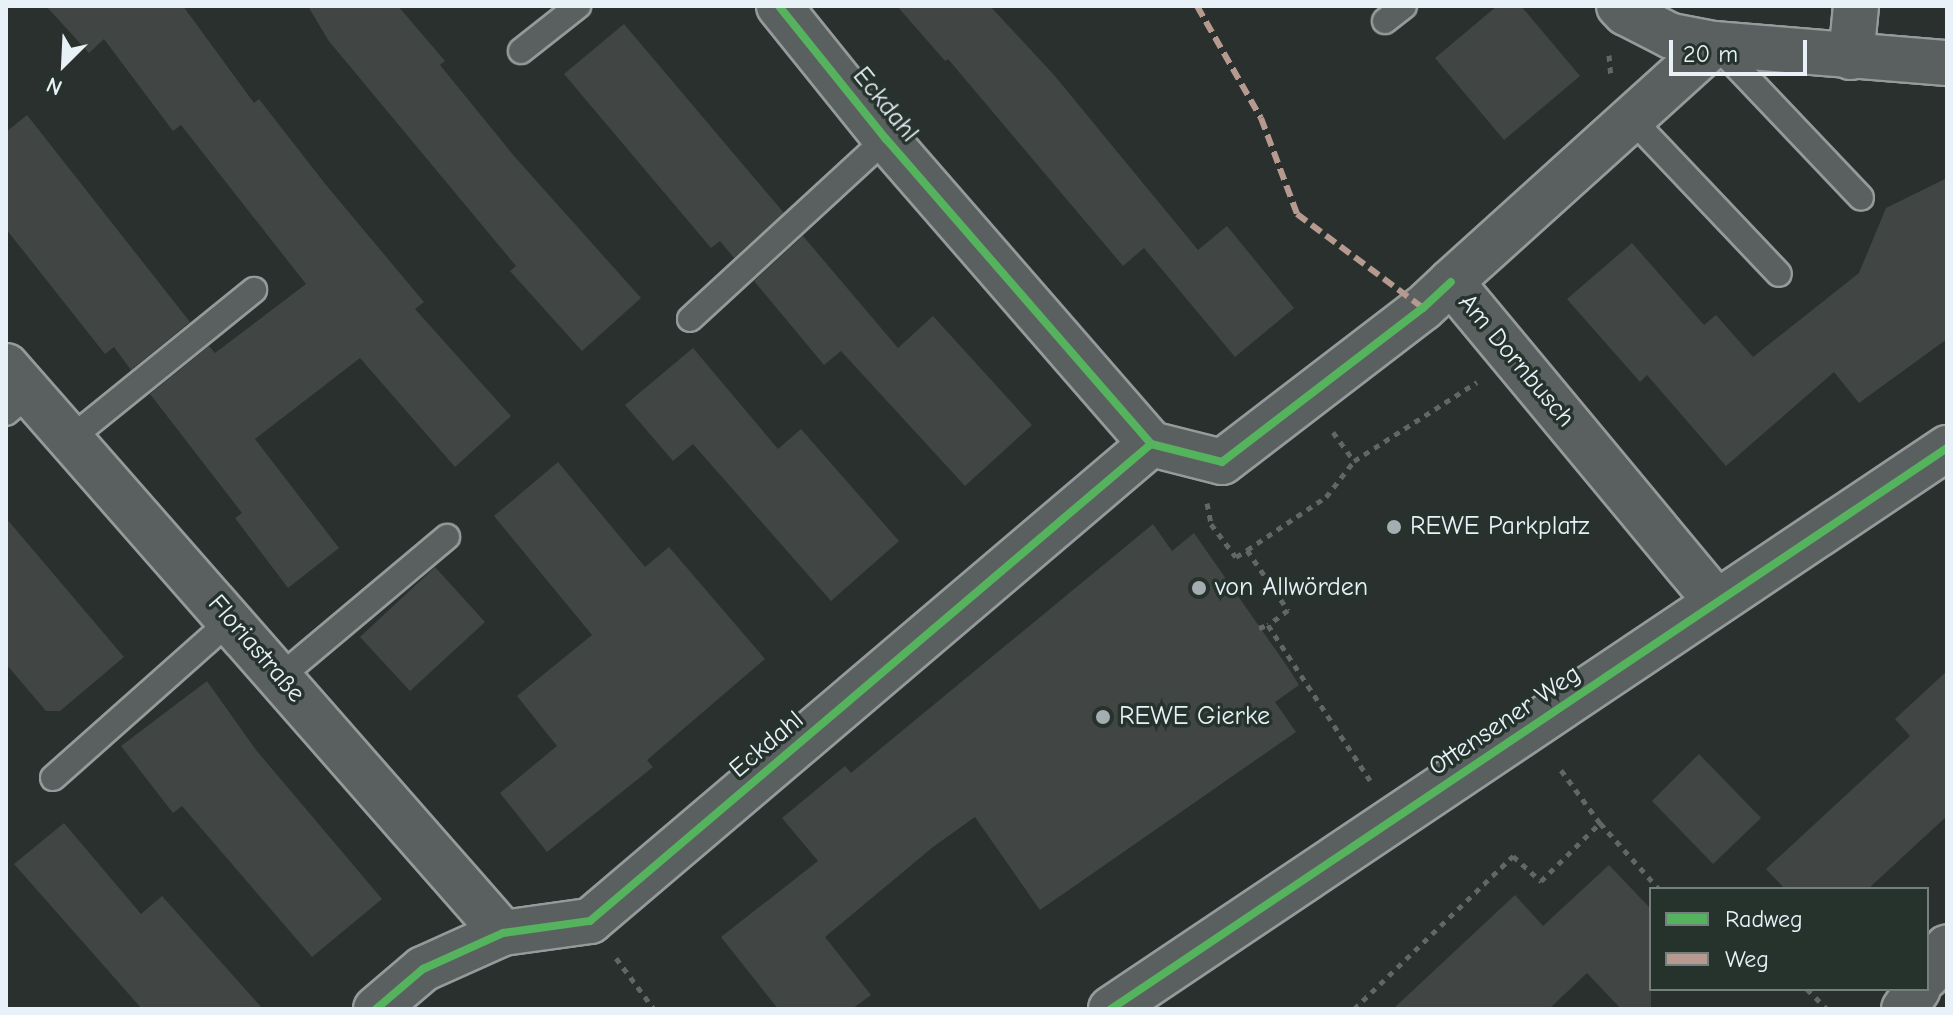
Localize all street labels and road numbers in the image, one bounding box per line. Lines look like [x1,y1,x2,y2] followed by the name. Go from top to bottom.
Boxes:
[845,61,925,149] street label: Eckdahl
[1451,288,1581,434] street label: Am Dornbusch
[201,589,311,709] street label: Floriastraße
[1423,659,1587,783] street label: Ottensener Weg
[724,705,810,785] street label: Eckdahl

